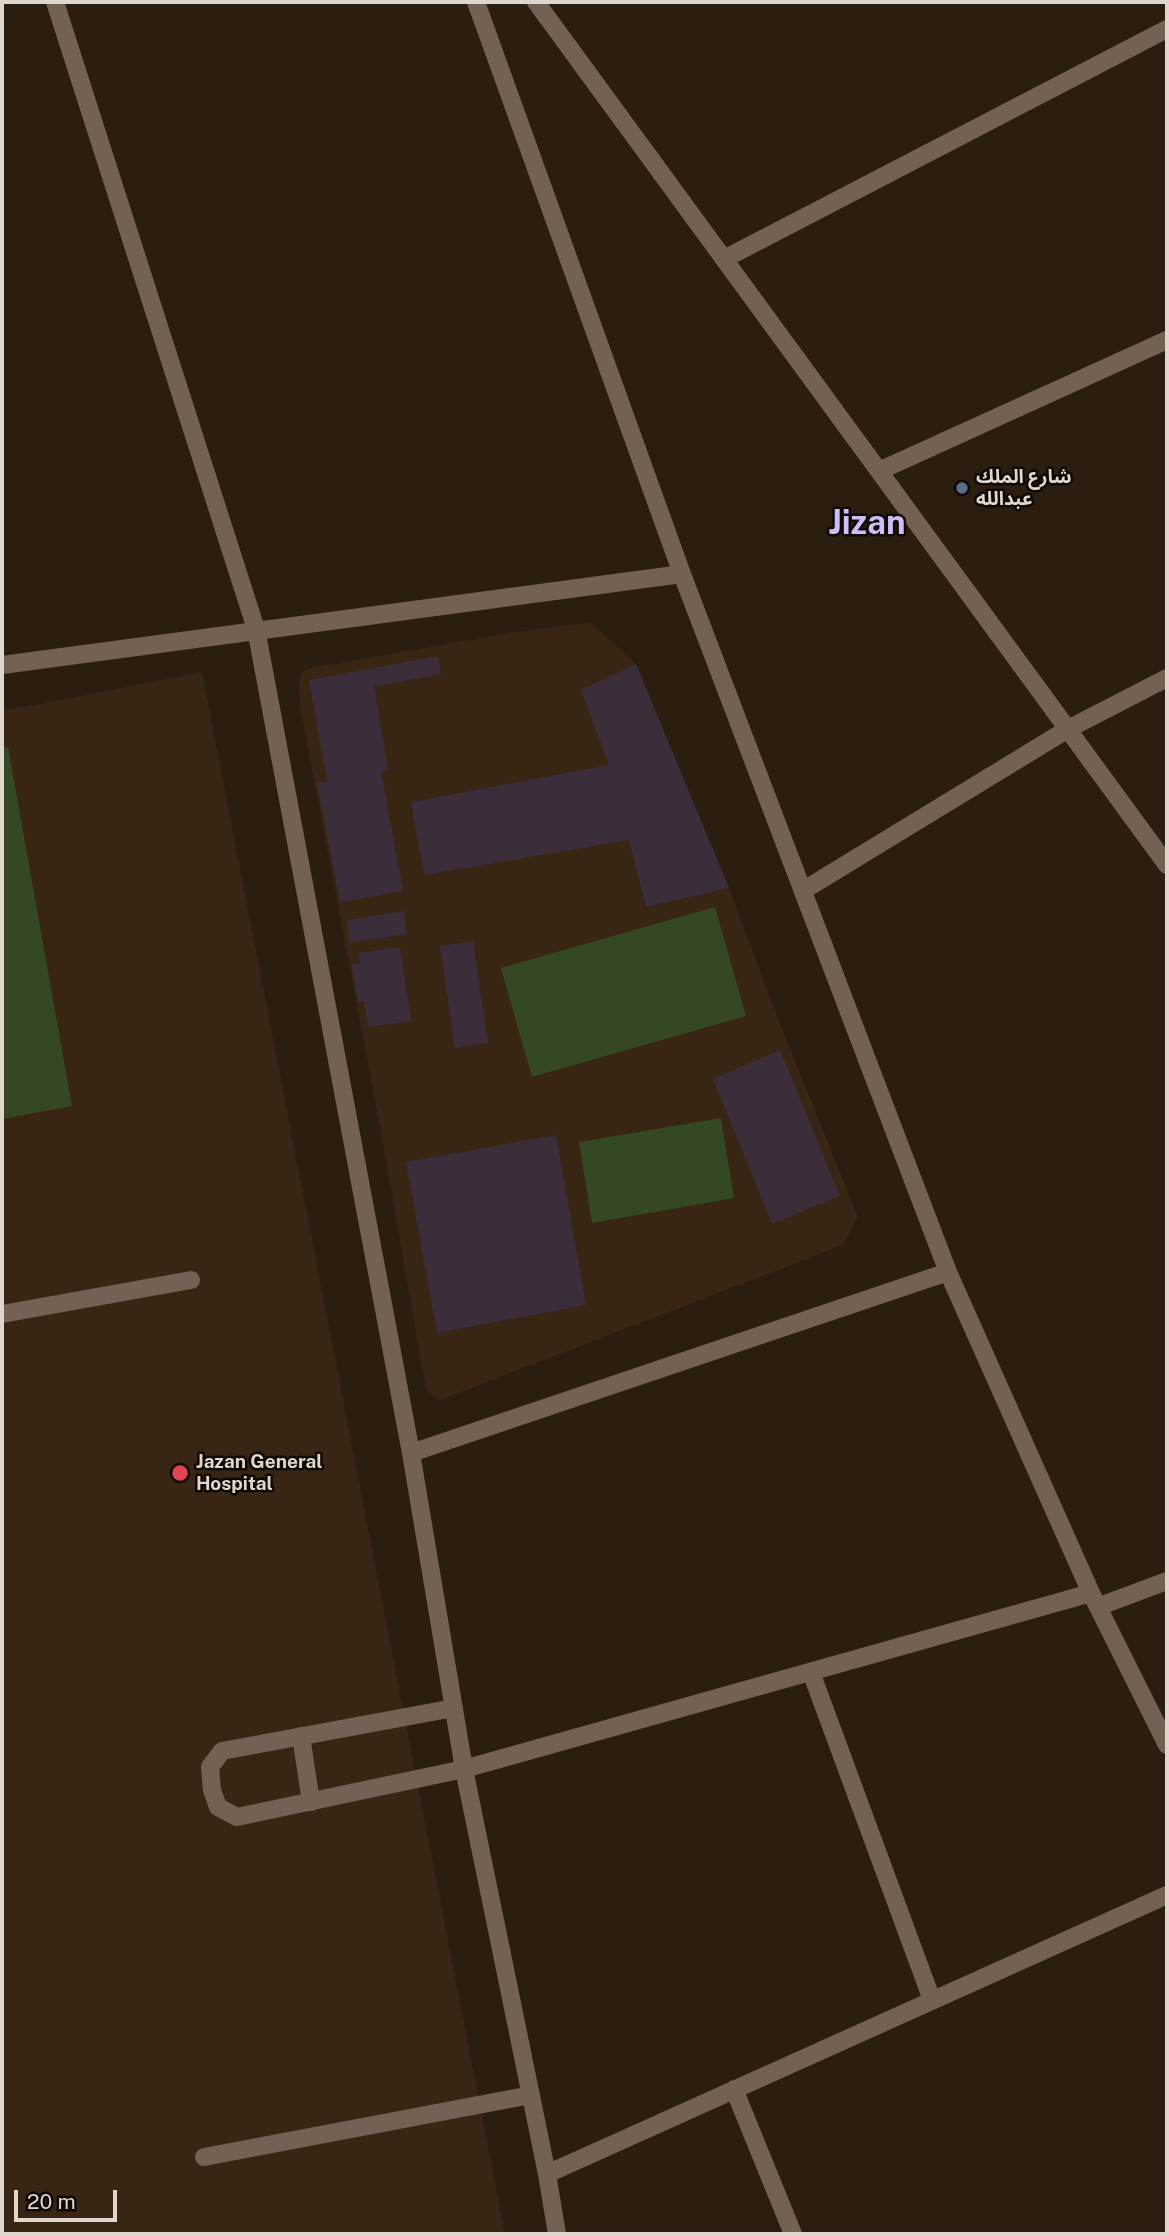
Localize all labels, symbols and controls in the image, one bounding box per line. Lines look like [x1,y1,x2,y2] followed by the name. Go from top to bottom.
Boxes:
[976,466,1072,510] place label: شارع الملك عبدالله
[954,480,970,496] marker: شارع الملك عبدالله
[828,504,906,544] district label: Jizan
[196,1451,323,1495] place label: Jazan General Hospital
[170,1463,190,1483] marker: Jazan General Hospital
[18,2176,121,2220] scale bar
[27,2189,76,2214] text: 20 m

